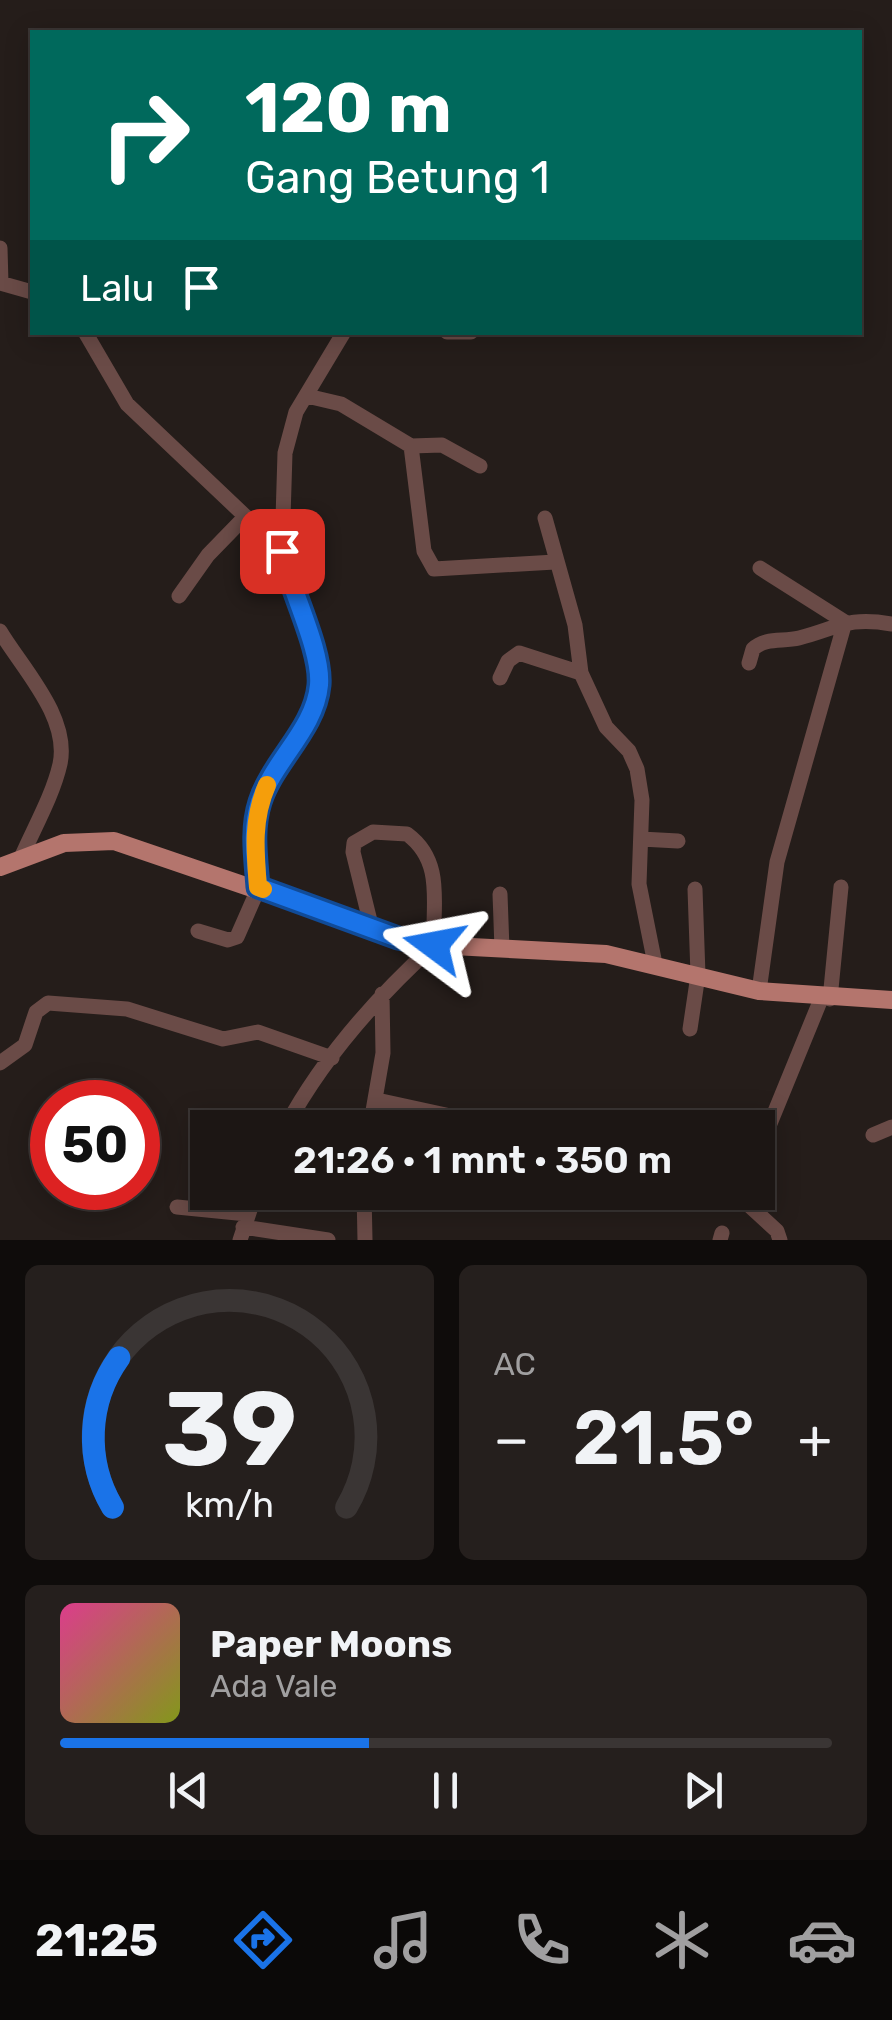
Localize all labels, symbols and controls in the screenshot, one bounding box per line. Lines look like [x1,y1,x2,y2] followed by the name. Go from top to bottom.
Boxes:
[245,67,452,150] text: 120 m
[80,70,210,200] icon: right
[245,151,550,204] text: Gang Betung 1
[174,260,229,315] icon: arrive
[80,265,154,311] text: Lalu
[240,509,325,594] pin
[255,524,310,579] icon: arrive
[382,893,486,997] position arrow
[30,1080,160,1210] speed limit sign: 50
[293,1137,672,1183] text: 21:26 · 1 mnt · 350 m
[494,1345,536,1383] text: AC
[162,1368,297,1491] text: 39
[573,1394,754,1483] text: 21.5°
[494,1407,529,1472] text: −
[798,1407,832,1472] text: +
[185,1484,274,1526] text: km/h
[210,1621,452,1667] text: Paper Moons
[210,1667,337,1705] text: Ada Vale
[161,1763,216,1818] icon: previous
[418,1763,473,1818] icon: pause
[676,1763,731,1818] icon: next
[228,1905,298,1975] icon: directions
[368,1905,438,1975] icon: music
[507,1905,577,1975] icon: phone
[647,1905,717,1975] icon: climate
[787,1905,857,1975] icon: car
[35,1914,158,1967] text: 21:25

